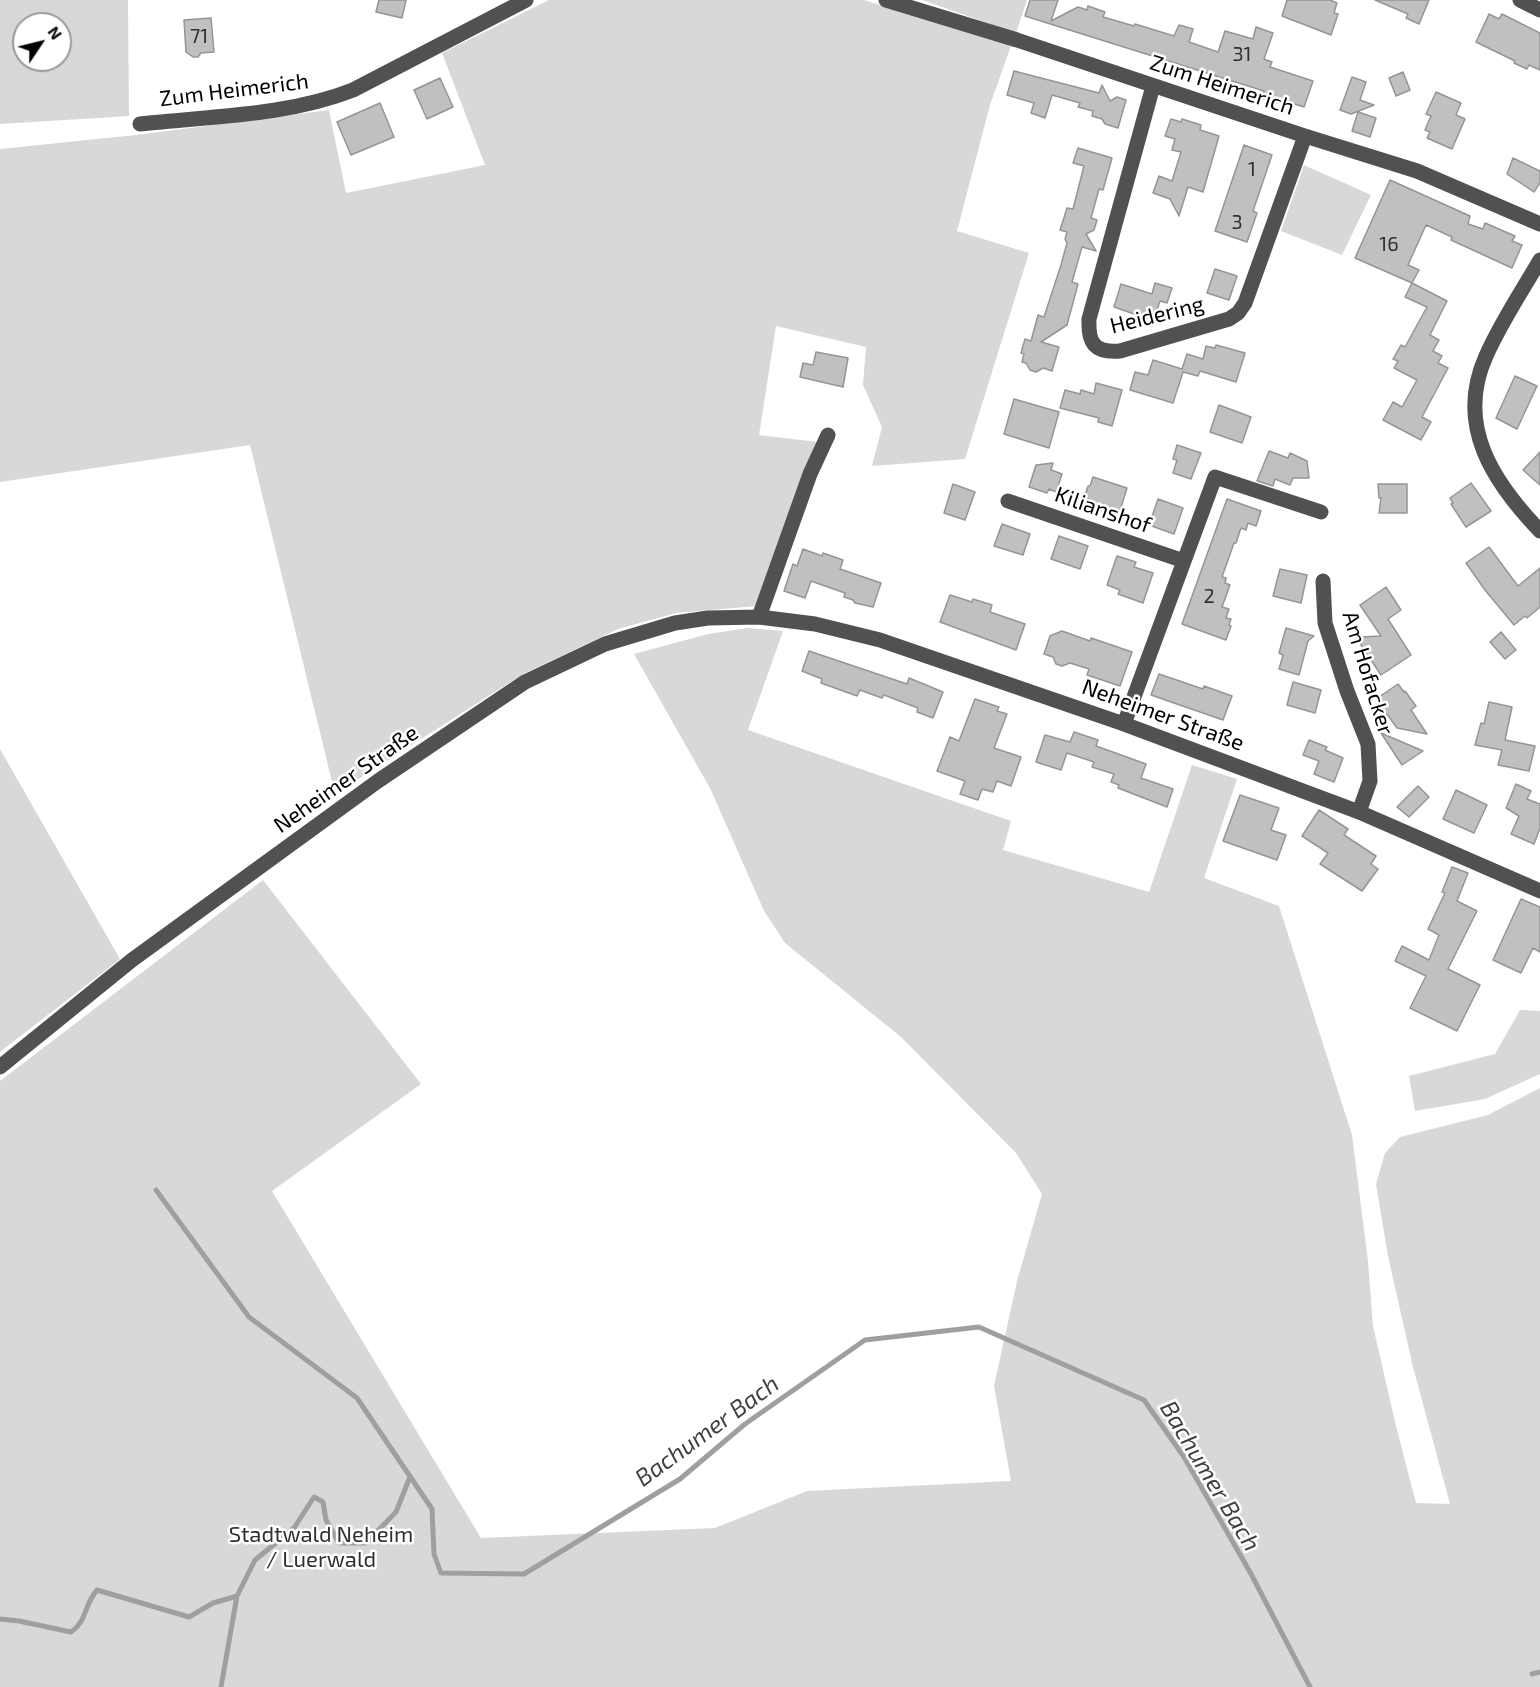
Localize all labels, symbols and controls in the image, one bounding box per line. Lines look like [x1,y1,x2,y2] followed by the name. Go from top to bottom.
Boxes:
[12,12,72,72] north arrow
[44,22,67,43] text: N
[190,24,208,48] house number: 71
[1232,42,1252,66] house number: 31
[1147,49,1297,121] street label: Zum Heimerich
[158,68,310,112] street label: Zum Heimerich
[1248,157,1256,181] house number: 1
[1231,210,1243,234] house number: 3
[1379,232,1399,256] house number: 16
[1107,291,1207,339] street label: Heidering
[1051,481,1155,539] street label: Kilianshof
[1203,584,1215,608] house number: 2
[1337,608,1399,738] street label: Am Hofacker
[1078,673,1248,757] street label: Neheimer Straße
[269,719,423,839] street label: Neheimer Straße
[630,1369,784,1493] water label: Bachumer Bach
[1154,1396,1266,1556] water label: Bachumer Bach
[229,1522,413,1574] park label: Stadtwald Neheim / Luerwald

